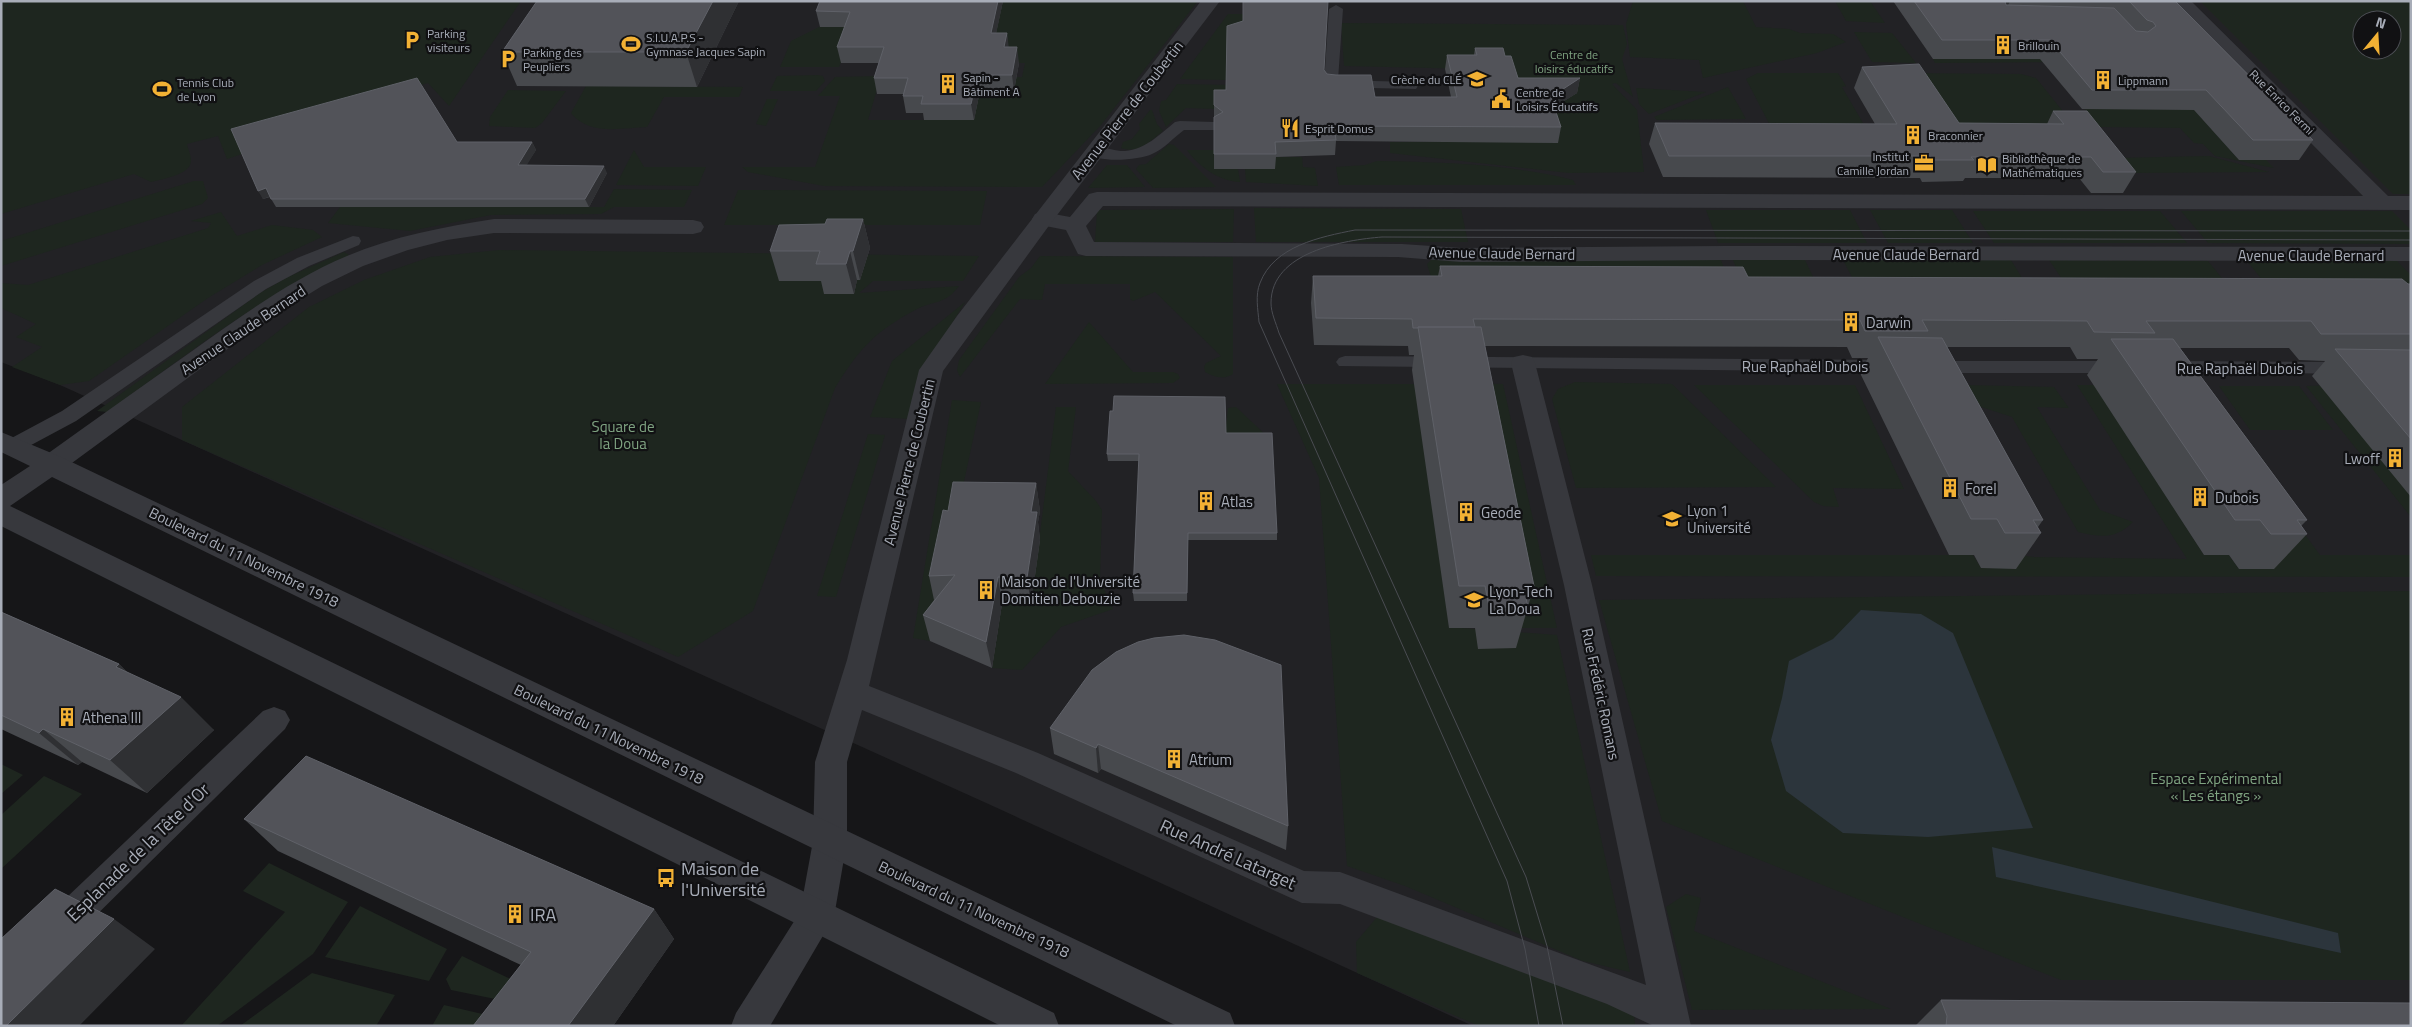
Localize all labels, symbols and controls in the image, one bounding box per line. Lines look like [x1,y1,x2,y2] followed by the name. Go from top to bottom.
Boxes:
[2352,10,2402,60] north arrow
[2373,11,2389,34] text: N
[427,24,470,57] place label: Parking visiteurs
[646,28,765,61] place label: S.I.U.A.P.S - Gymnase Jacques Sapin
[401,29,423,51] parking icon: Parking visiteurs
[620,33,642,55] sports icon: S.I.U.A.P.S - Gymnase Jacques Sapin
[1992,34,2014,56] building icon: Brillouin
[1065,36,1189,184] street label: Avenue Pierre de Coubertin
[2018,36,2060,55] place label: Brillouin
[523,43,582,76] place label: Parking des Peupliers
[1535,45,1614,78] park label: Centre de loisirs éducatifs
[497,48,519,70] parking icon: Parking des Peupliers
[2245,65,2319,139] street label: Rue Enrico Fermi
[963,68,1020,101] place label: Sapin - Bâtiment A
[1466,68,1488,90] school or university icon: Crèche du CLÉ
[2092,69,2114,91] building icon: Lippmann
[1391,70,1462,89] place label: Crèche du CLÉ
[2118,71,2168,90] place label: Lippmann
[177,73,234,106] place label: Tennis Club de Lyon
[937,73,959,95] building icon: Sapin - Bâtiment A
[151,78,173,100] sports icon: Tennis Club de Lyon
[1516,83,1599,116] place label: Centre de Loisirs Éducatifs
[1490,88,1512,110] public building icon: Centre de Loisirs Éducatifs
[1279,117,1301,139] restaurant icon: Esprit Domus
[1305,119,1374,138] place label: Esprit Domus
[1902,124,1924,146] building icon: Braconnier
[1928,126,1983,145] place label: Braconnier
[1837,147,1910,180] place label: Institut Camille Jordan
[2002,149,2082,182] place label: Bibliothèque de Mathématiques
[1913,152,1935,174] office icon: Institut Camille Jordan
[1976,154,1998,176] library icon: Bibliothèque de Mathématiques
[1428,240,1576,266] street label: Avenue Claude Bernard
[1833,243,1979,266] street label: Avenue Claude Bernard
[2238,244,2384,267] street label: Avenue Claude Bernard
[176,279,310,381] street label: Avenue Claude Bernard
[1840,311,1862,333] building icon: Darwin
[1866,311,1911,334] place label: Darwin
[1742,355,1868,378] street label: Rue Raphaël Dubois
[2177,357,2303,380] street label: Rue Raphaël Dubois
[877,376,941,548] street label: Avenue Pierre de Coubertin
[592,415,654,455] park label: Square de la Doua
[2344,447,2380,470] place label: Lwoff
[2384,447,2406,469] building icon: Lwoff
[1939,477,1961,499] building icon: Forel
[1965,477,1997,500] place label: Forel
[2189,486,2211,508] building icon: Dubois
[2215,486,2259,509] place label: Dubois
[1195,490,1217,512] building icon: Atlas
[1221,490,1253,513] place label: Atlas
[1687,499,1751,539] place label: Lyon 1 Université
[145,501,343,613] street label: Boulevard du 11 Novembre 1918
[1455,501,1477,523] building icon: Geode
[1481,501,1521,524] place label: Geode
[1661,508,1683,530] school or university icon: Lyon 1 Université
[1001,570,1140,610] place label: Maison de l'Université Domitien Debouzie
[975,579,997,601] building icon: Maison de l'Université Domitien Debouzie
[1489,580,1553,620] place label: Lyon-Tech La Doua
[1463,589,1485,611] school or university icon: Lyon-Tech La Doua
[1576,626,1626,762] street label: Rue Frédéric Romans
[510,678,708,790] street label: Boulevard du 11 Novembre 1918
[56,706,78,728] building icon: Athena III
[82,706,142,729] place label: Athena III
[1163,748,1185,770] building icon: Atrium
[1189,748,1232,771] place label: Atrium
[2150,767,2282,807] park label: Espace Expérimental « Les étangs »
[60,776,216,928] street label: Esplanade de la Tête d'Or
[1156,812,1301,896] street label: Rue André Latarget
[875,854,1073,964] street label: Boulevard du 11 Novembre 1918
[681,855,766,903] place label: Maison de l'Université
[655,867,677,889] bus stop icon: Maison de l'Université
[530,901,556,928] place label: IRA
[504,903,526,925] building icon: IRA

